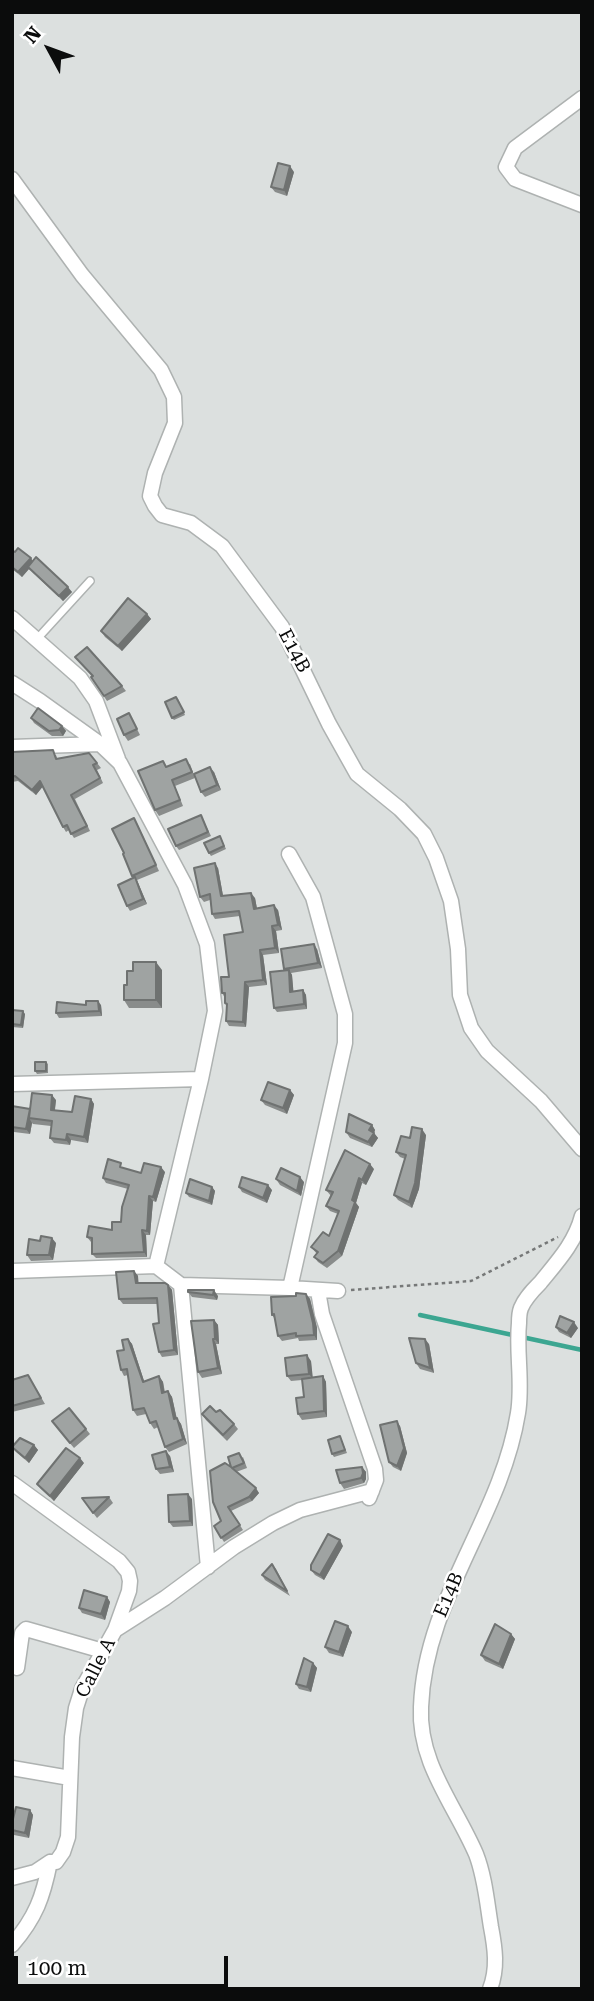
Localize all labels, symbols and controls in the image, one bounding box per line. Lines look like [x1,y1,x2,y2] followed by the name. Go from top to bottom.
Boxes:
[14,14,84,84] north arrow
[19,22,46,48] text: N
[273,625,315,677] street label: E14B
[429,1569,469,1621] street label: E14B
[71,1634,121,1702] street label: Calle A
[18,1941,231,1985] scale bar
[27,1956,87,1980] text: 100 m

